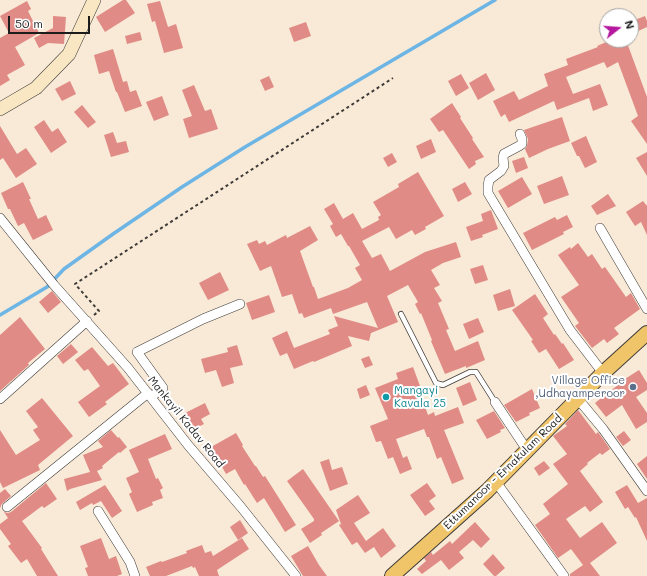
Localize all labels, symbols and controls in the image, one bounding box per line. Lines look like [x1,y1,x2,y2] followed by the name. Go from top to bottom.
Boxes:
[10,8,92,34] scale bar
[599,8,639,48] north arrow
[15,15,43,31] text: 50 m
[622,18,638,31] text: N
[145,374,227,470] street label: Mankayil Kadav Road
[535,374,625,400] place label: Village Office ,Udhayamperoor
[628,382,638,392] marker: Village Office ,Udhayamperoor
[394,384,446,410] place label: Mangayi Kavala 25
[381,392,391,402] marker: Mangayi Kavala 25
[441,412,565,532] street label: Ettumanoor - Ernakulam Road

